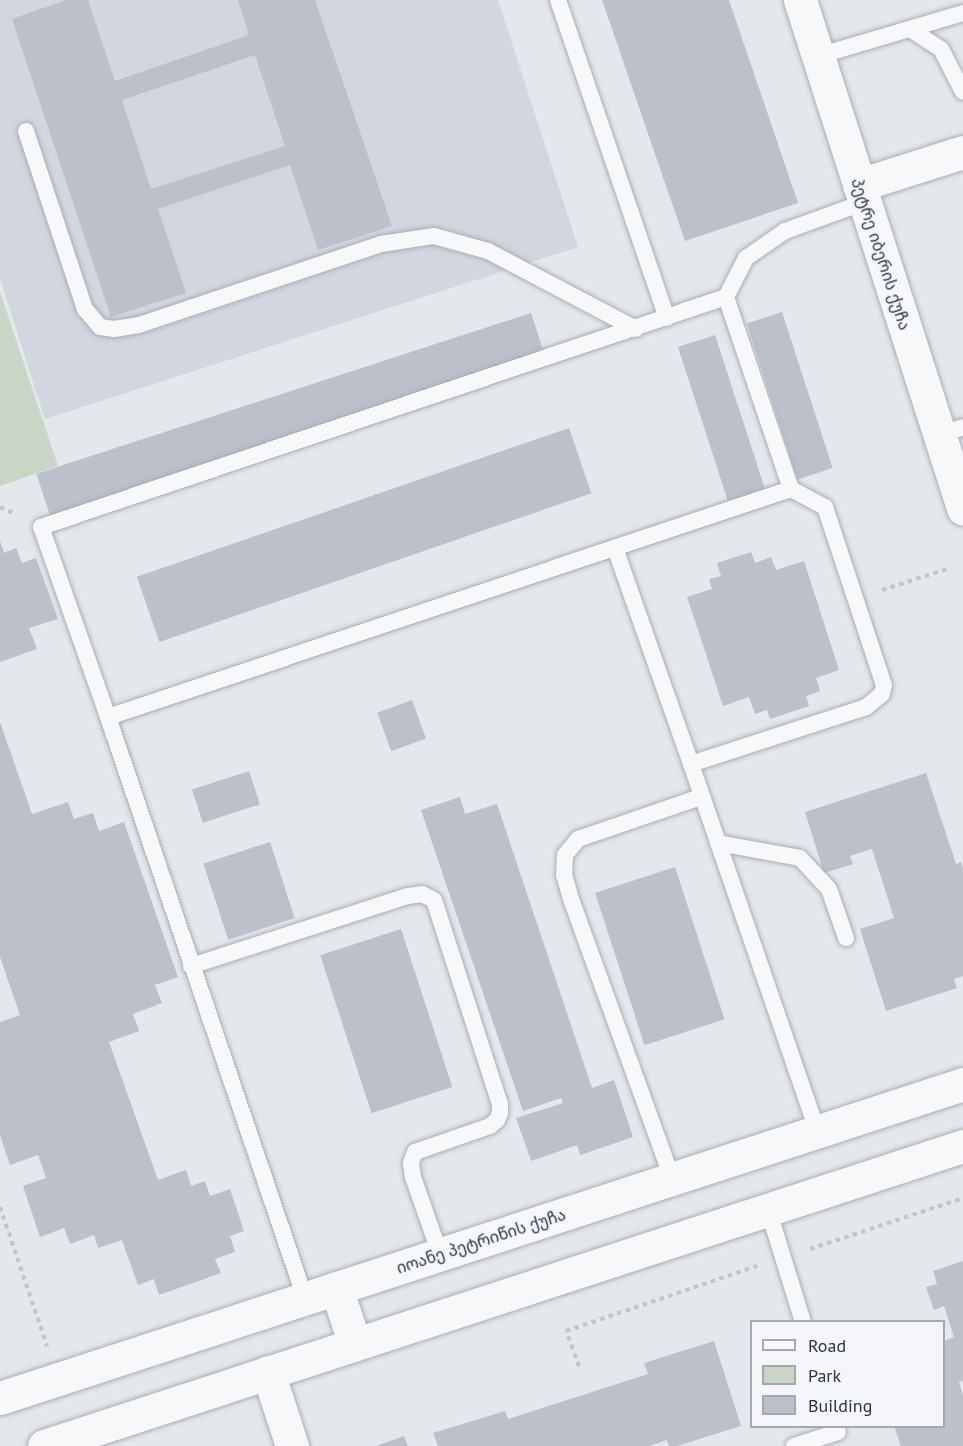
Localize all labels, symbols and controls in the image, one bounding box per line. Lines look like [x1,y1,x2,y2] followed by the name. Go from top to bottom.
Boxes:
[847,176,915,332] street label: პეტრე იბერის ქუჩა
[394,1205,568,1277] street label: იოანე პეტრიწის ქუჩა
[750,1320,945,1428] legend
[808,1334,846,1357] text: Road
[808,1364,841,1387] text: Park
[808,1394,872,1417] text: Building

